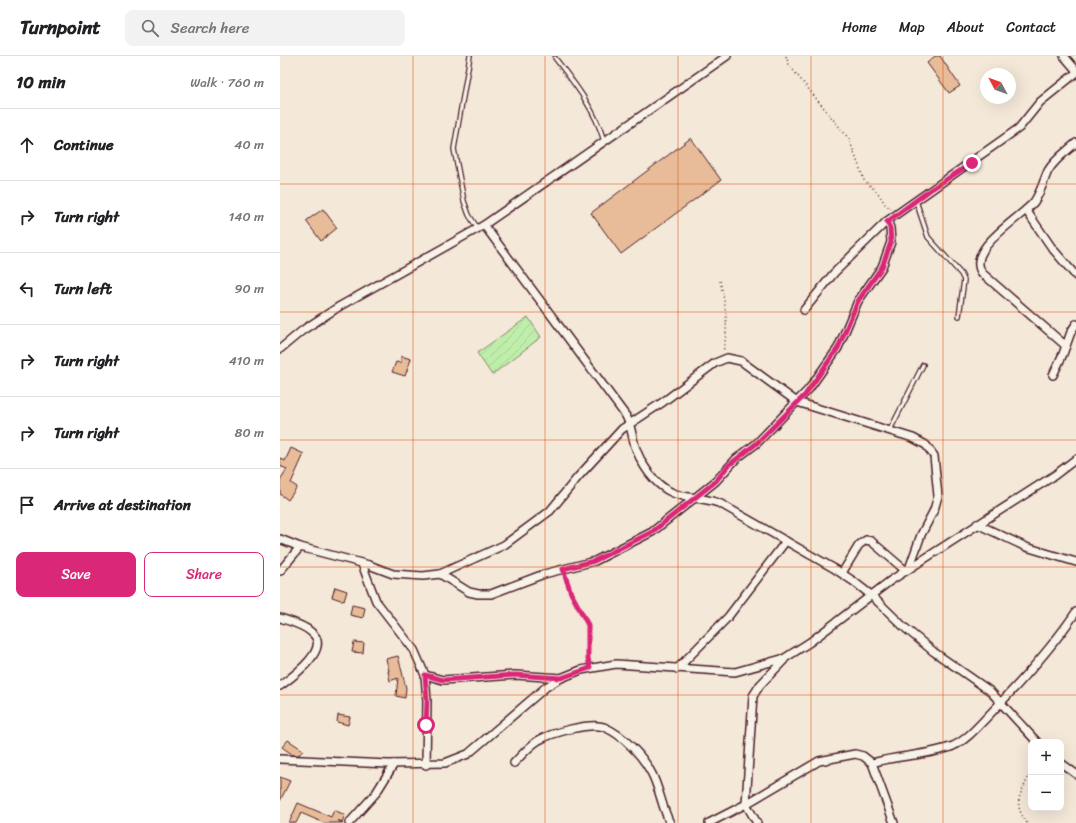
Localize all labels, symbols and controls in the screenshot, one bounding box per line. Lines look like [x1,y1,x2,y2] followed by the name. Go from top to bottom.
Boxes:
[125,10,405,46] search box
[20,11,101,44] text: Turnpoint
[171,15,250,41] text: Search here
[842,15,877,40] text: Home
[899,15,925,40] text: Map
[947,15,984,40] text: About
[1006,15,1056,40] text: Contact
[139,17,161,39] icon: search
[16,67,65,97] text: 10 min
[980,68,1016,104] north arrow
[190,71,264,94] text: Walk · 760 m
[54,132,114,158] text: Continue
[234,133,264,156] text: 40 m
[16,134,38,156] icon: ahead
[963,154,981,172] route end
[54,204,119,230] text: Turn right
[229,205,264,228] text: 140 m
[16,206,38,228] icon: right
[54,276,112,302] text: Turn left
[234,277,264,300] text: 90 m
[16,278,38,300] icon: left
[54,348,119,374] text: Turn right
[229,349,264,372] text: 410 m
[16,350,38,372] icon: right
[54,420,119,446] text: Turn right
[235,421,264,444] text: 80 m
[16,422,38,444] icon: right
[54,492,191,518] text: Arrive at destination
[16,494,38,516] icon: arrive
[16,552,136,597] button: Save
[144,552,264,597] button: Share
[417,716,435,734] route start
[1028,739,1064,811] map controls
[1028,739,1064,775] button: +
[1028,775,1064,811] button: −

